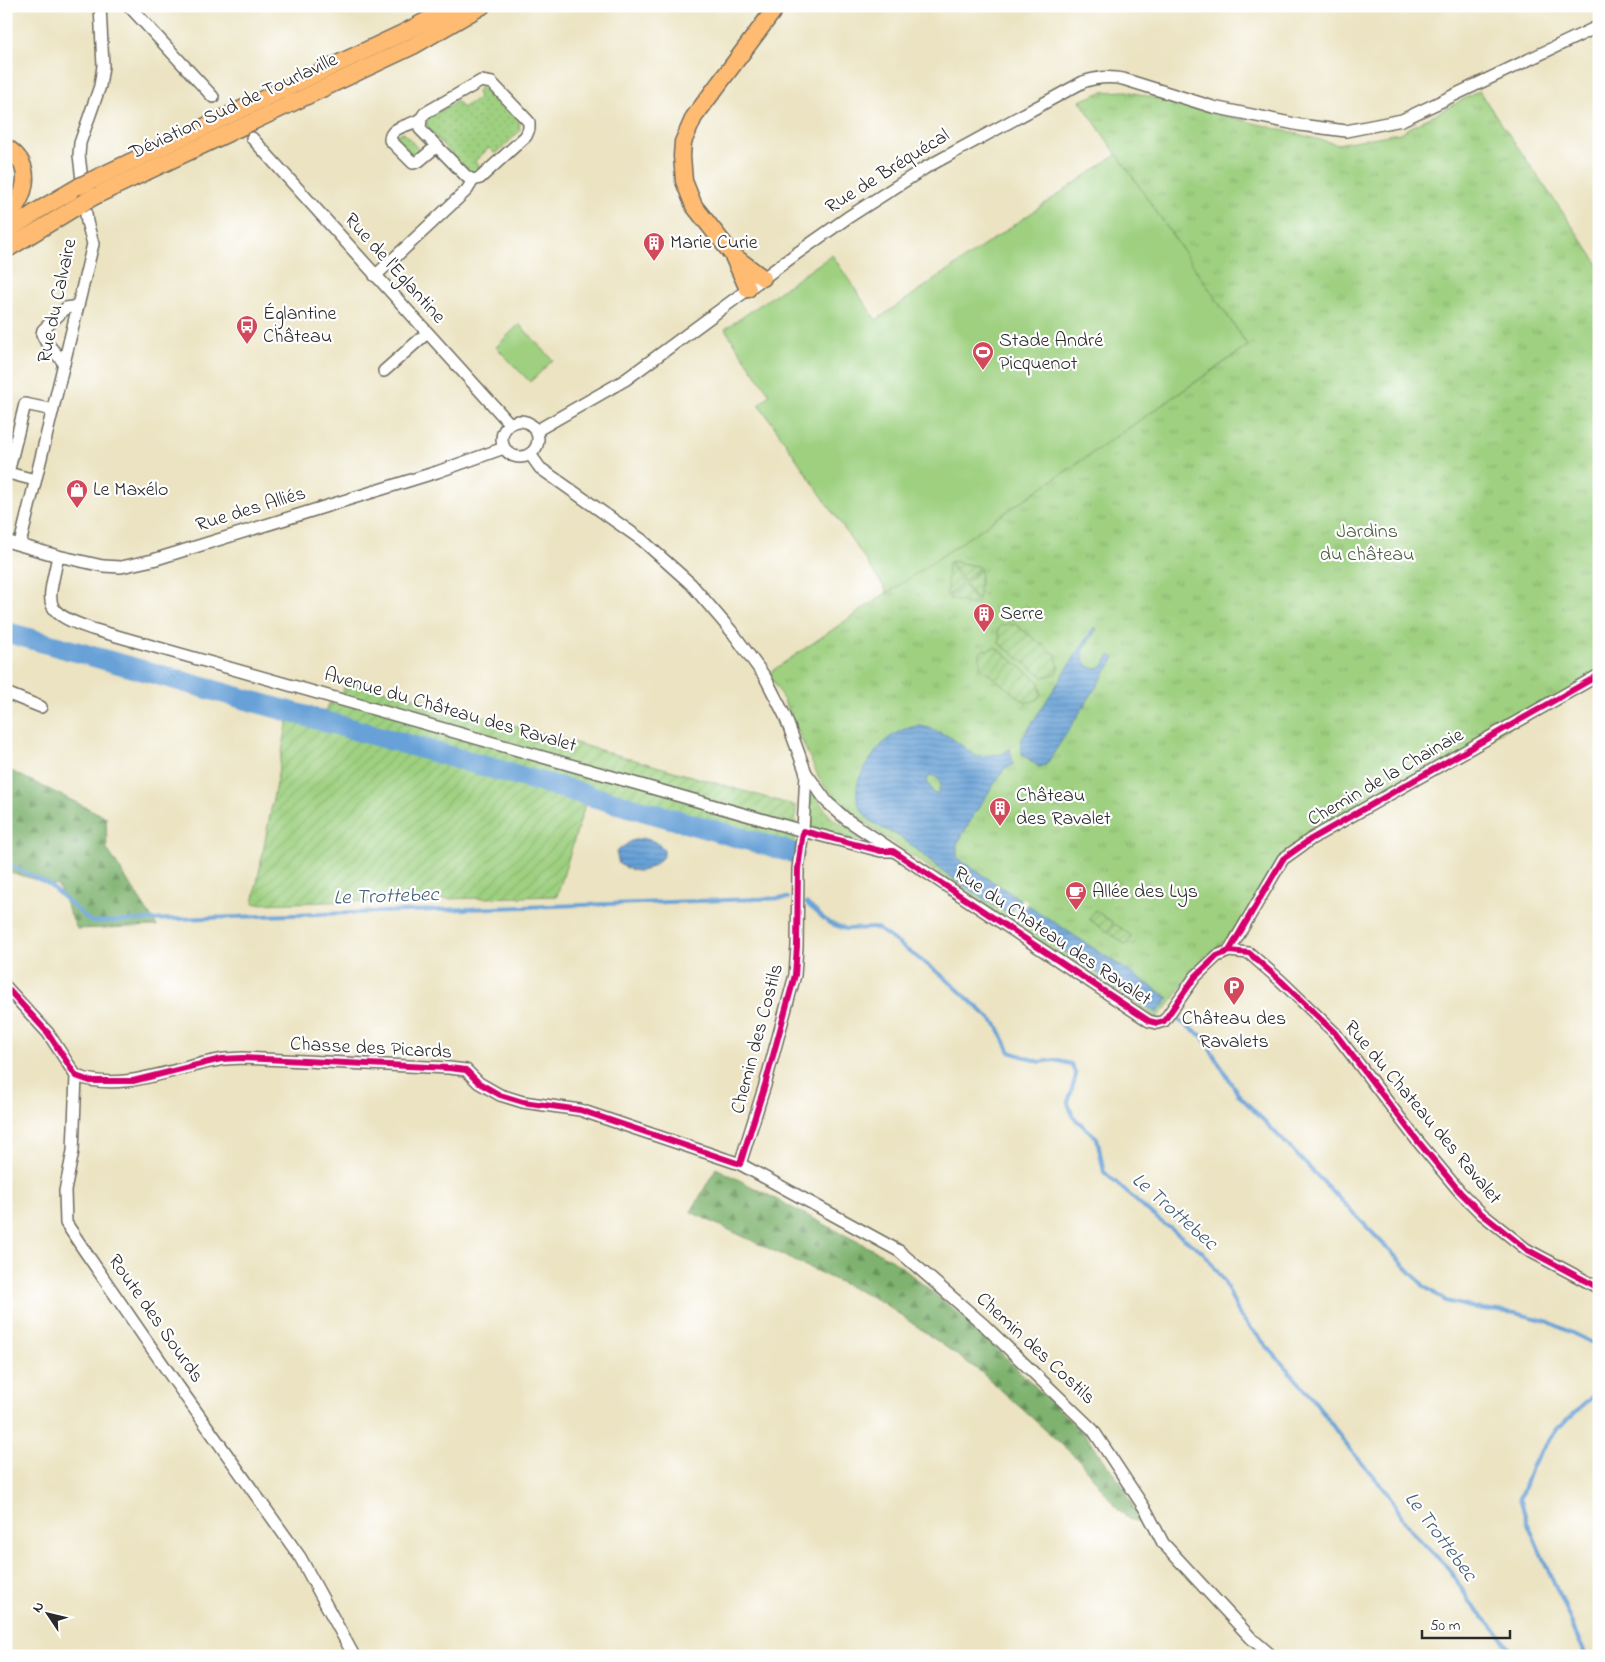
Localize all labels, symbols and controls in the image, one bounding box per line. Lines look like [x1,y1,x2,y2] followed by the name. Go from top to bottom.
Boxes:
[124,46,343,168] street label: Déviation Sud de Tourlaville
[820,122,956,222] street label: Rue de Bréquécal
[335,207,452,332] street label: Rue de l'Eglantine
[670,229,758,258] place label: Marie Curie
[642,231,666,262] building icon: Marie Curie
[31,236,85,366] street label: Rue du Calvaire
[263,300,337,352] place label: Églantine Château
[235,314,259,345] bus stop icon: Églantine Château
[999,327,1103,379] place label: Stade André Picquenot
[971,340,995,371] sports icon: Stade André Picquenot
[93,476,168,505] place label: Le Maxélo
[65,478,89,509] shop icon: Le Maxélo
[192,480,310,540] street label: Rue des Alliés
[1320,518,1414,570] park label: Jardins du château
[1000,600,1043,629] place label: Serre
[972,602,996,633] building icon: Serre
[320,661,580,761] street label: Avenue du Château des Ravalet
[1303,721,1469,835] street label: Chemin de la Chainaie
[1016,782,1111,834] place label: Château des Ravalet
[988,796,1012,827] building icon: Château des Ravalet
[947,860,1157,1014] street label: Rue du Chateau des Ravalet
[1092,878,1198,907] place label: Allée des Lys
[333,880,441,914] water label: Le Trottebec
[1064,880,1088,911] cafe icon: Allée des Lys
[724,961,792,1117] street label: Chemin des Costils
[1222,975,1246,1006] parking icon: Château des Ravalets
[1182,1005,1286,1057] place label: Château des Ravalets
[1336,1014,1508,1212] street label: Rue du Chateau des Ravalet
[289,1030,453,1068] street label: Chasse des Picards
[1124,1166,1225,1259] water label: Le Trottebec
[100,1249,210,1389] street label: Route des Sourds
[969,1286,1101,1412] street label: Chemin des Costils
[1396,1486,1485,1589] water label: Le Trottebec
[22,1590,72,1640] north arrow
[27,1598,50,1617] text: N
[1422,1607,1510,1639] scale bar
[1430,1615,1461,1637] text: 50 m

